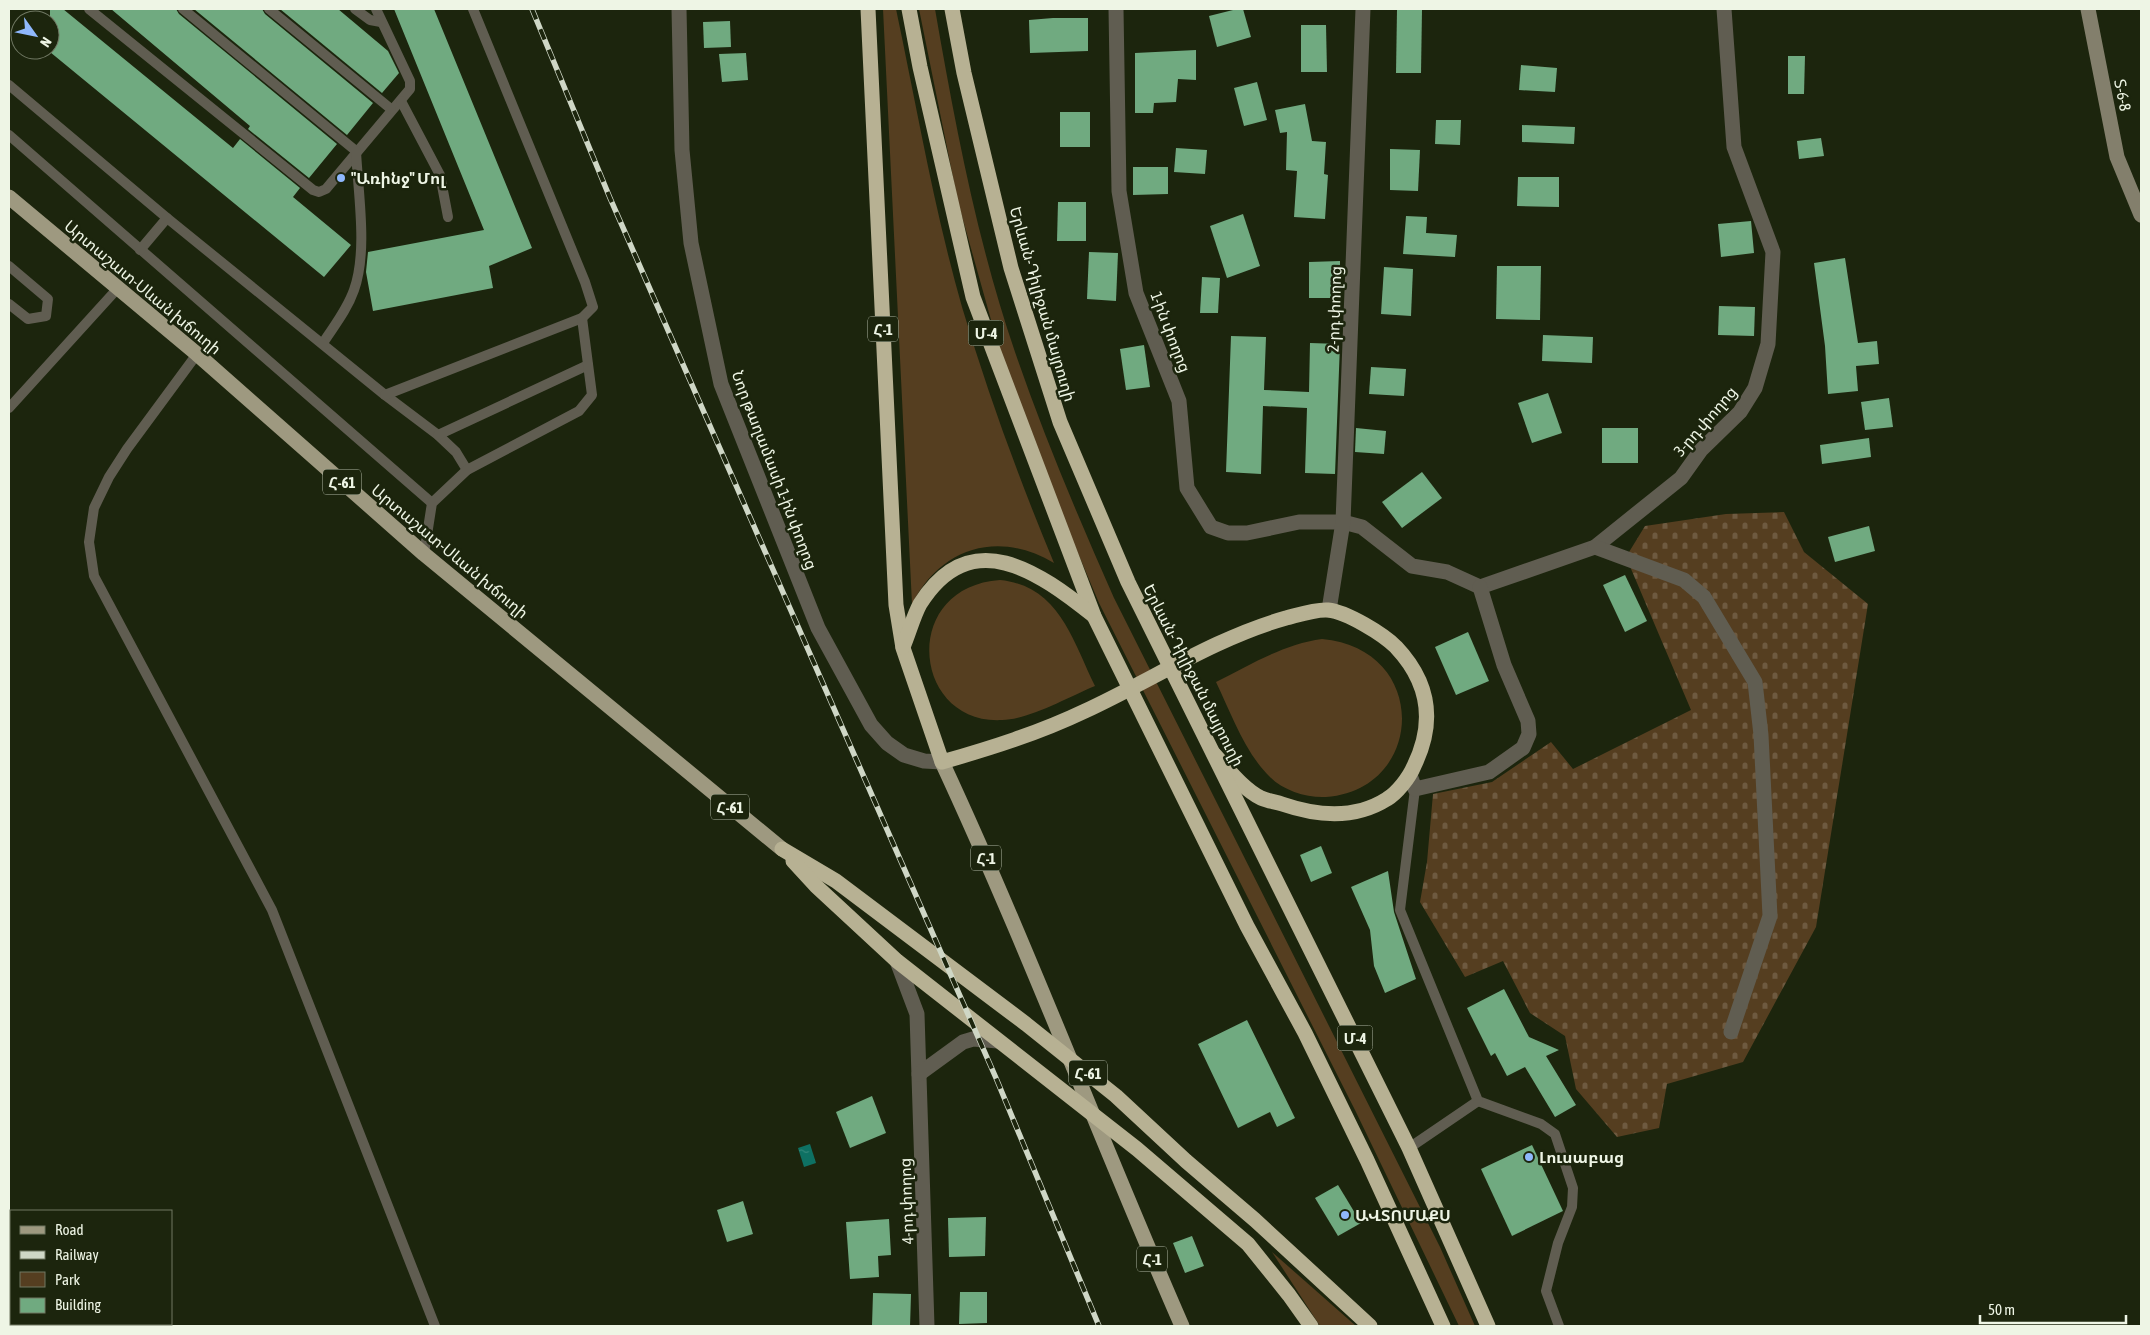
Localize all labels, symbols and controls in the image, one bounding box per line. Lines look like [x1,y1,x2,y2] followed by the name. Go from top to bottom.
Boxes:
[10,10,60,60] north arrow
[37,34,55,50] text: N
[2111,77,2135,113] street label: Տ-6-8
[351,169,446,188] place label: "Առինջ" Մոլ
[335,172,347,184] marker: "Առինջ" Մոլ
[1006,204,1079,404] street label: Երևան-Դիլիջան մայրուղի
[60,216,225,359] street label: Արտաշատ-Սևան խճուղի
[1323,266,1345,352] street label: 2-րդ փողոց
[1146,289,1195,375] street label: 1-ին փողոց
[868,316,898,342] road number: Հ-1
[968,320,1004,346] road number: Մ-4
[728,368,821,572] street label: Նոր թաղամասի 1-ին փողոց
[1670,383,1741,460] street label: 3-րդ փողոց
[323,470,361,494] road number: Հ-61
[367,480,532,623] street label: Արտաշատ-Սևան խճուղի
[1139,581,1248,770] street label: Երևան-Դիլիջան մայրուղի
[711,794,749,820] road number: Հ-61
[971,846,1001,870] road number: Հ-1
[1338,1026,1372,1050] road number: Մ-4
[1069,1060,1107,1086] road number: Հ-61
[1539,1148,1624,1167] place label: Լուսաբաց
[1523,1151,1535,1163] marker: Լուսաբաց
[895,1158,917,1244] street label: 4-րդ փողոց
[1355,1206,1451,1224] place label: ԱՎՏՈՄԱՔՍ
[1339,1209,1351,1221] marker: ԱՎՏՈՄԱՔՍ
[10,1210,172,1325] legend
[55,1221,84,1238] text: Road
[55,1246,99,1263] text: Railway
[1137,1246,1167,1272] road number: Հ-1
[55,1271,80,1288] text: Park
[1980,1292,2126,1324] scale bar
[55,1296,101,1313] text: Building
[1988,1301,2015,1318] text: 50 m

